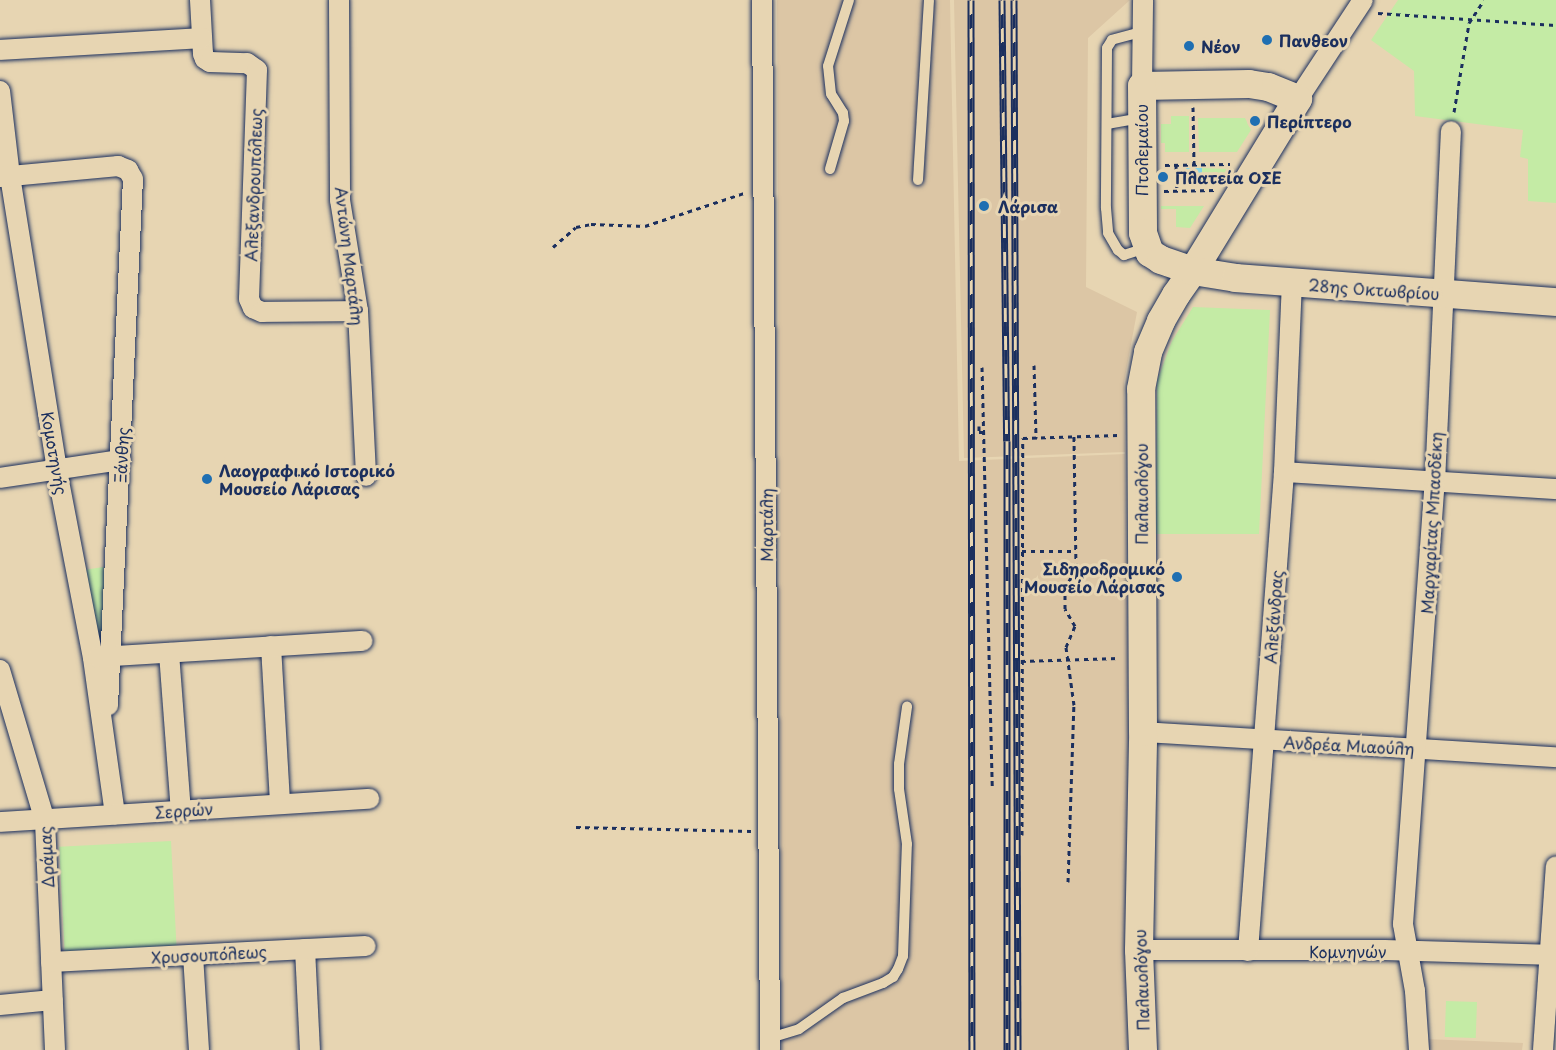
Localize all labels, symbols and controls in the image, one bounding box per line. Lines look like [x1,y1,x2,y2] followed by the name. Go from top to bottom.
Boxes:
[1279,30,1348,50] place label: Πανθεον
[1260,33,1274,47] marker: Πανθεον
[1201,36,1241,56] place label: Νέον
[1182,39,1196,53] marker: Νέον
[1131,104,1151,196] street label: Πτολεμαίου
[241,108,265,262] street label: Αλεξανδρουπόλεως
[1267,111,1352,131] place label: Περίπτερο
[1248,114,1262,128] marker: Περίπτερο
[1175,167,1282,187] place label: Πλατεία ΟΣΕ
[1156,170,1170,184] marker: Πλατεία ΟΣΕ
[332,185,368,327] street label: Αντώνη Μαρτάλη
[998,196,1058,216] place label: Λάρισα
[975,197,993,215] marker: Λάρισα
[1308,275,1440,303] street label: 28ης Οκτωβρίου
[38,410,72,496] street label: Κομοτηνής
[110,427,132,483] street label: Ξάνθης
[1417,431,1445,615] street label: Μαργαρίτας Μπασδέκη
[1131,443,1151,545] street label: Παλαιολόγου
[219,460,395,498] place label: Λαογραφικό Ιστορικό Μουσείο Λάρισας
[200,472,214,486] marker: Λαογραφικό Ιστορικό Μουσείο Λάρισας
[756,488,776,562] street label: Μαρτάλη
[1023,558,1165,596] place label: Σιδηροδρομικό Μουσείο Λάρισας
[1260,569,1286,665] street label: Αλεξάνδρας
[1170,570,1184,584] marker: Σιδηροδρομικό Μουσείο Λάρισας
[1283,732,1415,758] street label: Ανδρέα Μιαούλη
[154,798,214,822] street label: Σερρών
[35,826,57,888] street label: Δράμας
[1130,929,1152,1031] street label: Παλαιολόγου
[151,941,267,967] street label: Χρυσουπόλεως
[1309,941,1387,961] street label: Κομνηνών

